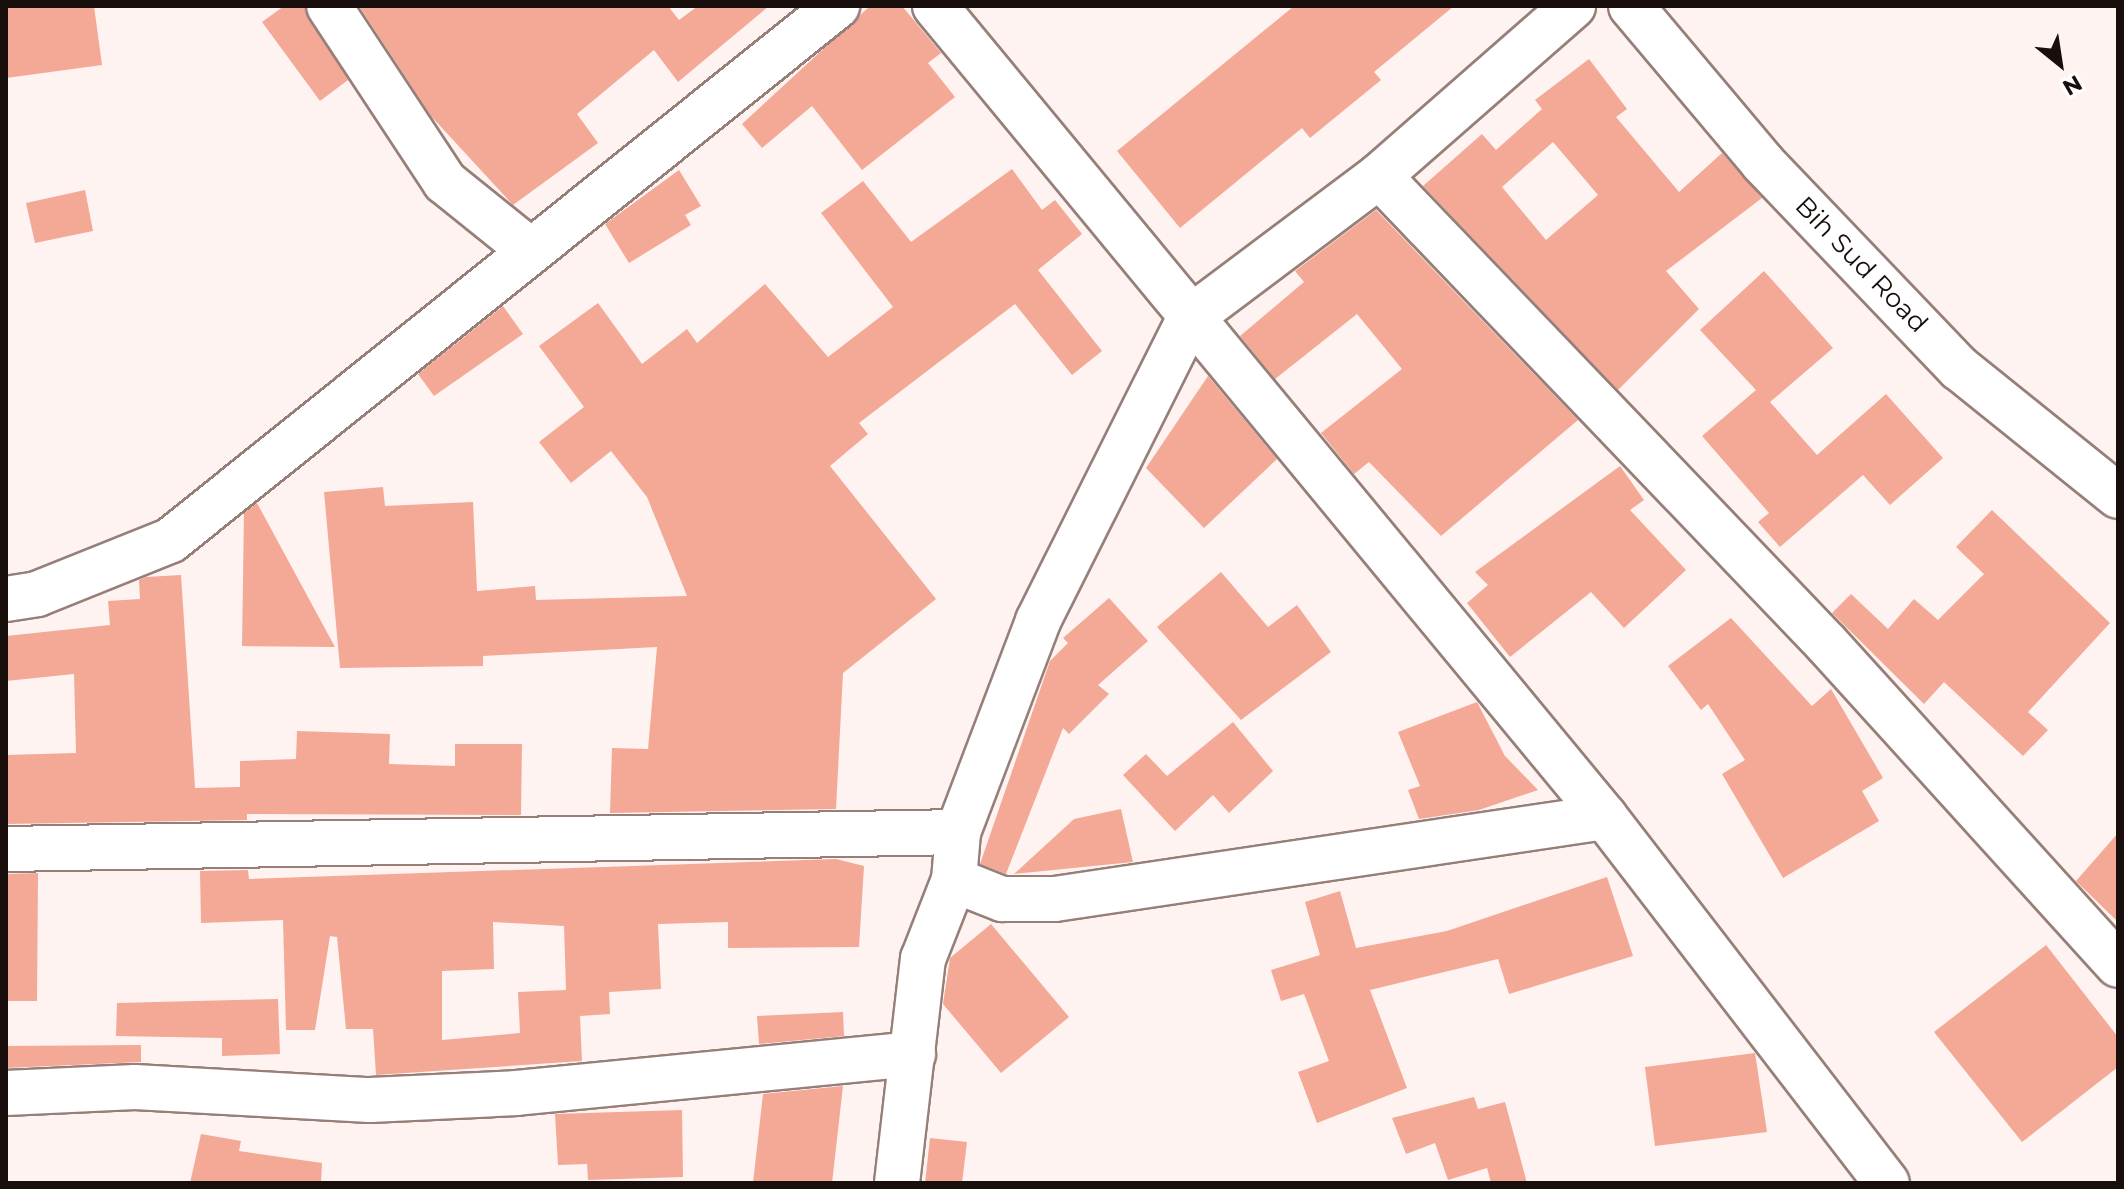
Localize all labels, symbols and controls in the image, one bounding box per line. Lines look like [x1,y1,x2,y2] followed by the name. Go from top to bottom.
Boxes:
[2020,24,2100,104] north arrow
[2058,69,2087,101] text: N
[1788,191,1934,339] street label: Bih Sud Road

